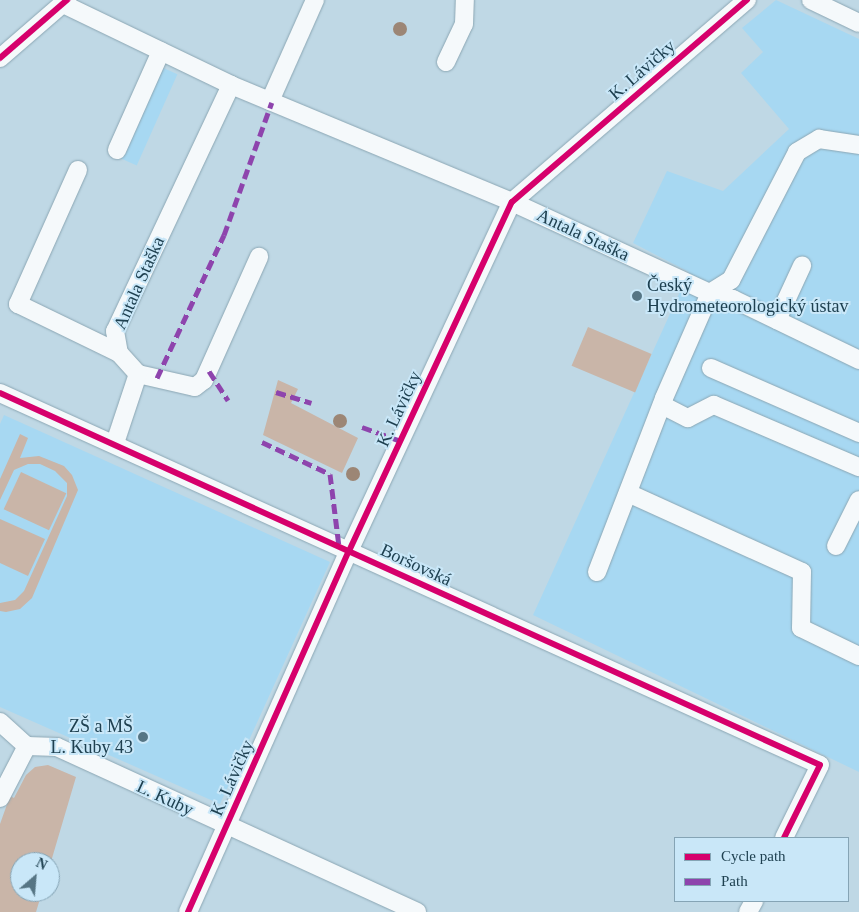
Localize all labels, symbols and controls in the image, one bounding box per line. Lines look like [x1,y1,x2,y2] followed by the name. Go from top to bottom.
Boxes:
[604,35,680,105] street label: K. Lávičky
[533,204,633,266] street label: Antala Staška
[109,233,169,333] street label: Antala Staška
[647,275,848,318] place label: Český Hydrometeorologický ústav
[631,290,643,302] marker: Český Hydrometeorologický ústav
[372,368,426,450] street label: K. Lávičky
[377,539,455,591] street label: Boršovská
[51,716,133,759] place label: ZŠ a MŠ L. Kuby 43
[137,731,149,743] marker: ZŠ a MŠ L. Kuby 43
[206,737,258,819] street label: K. Lávičky
[133,776,197,820] street label: L. Kuby
[674,837,849,902] legend
[721,848,786,864] text: Cycle path
[10,852,60,902] north arrow
[34,855,49,873] text: N
[721,873,748,889] text: Path

